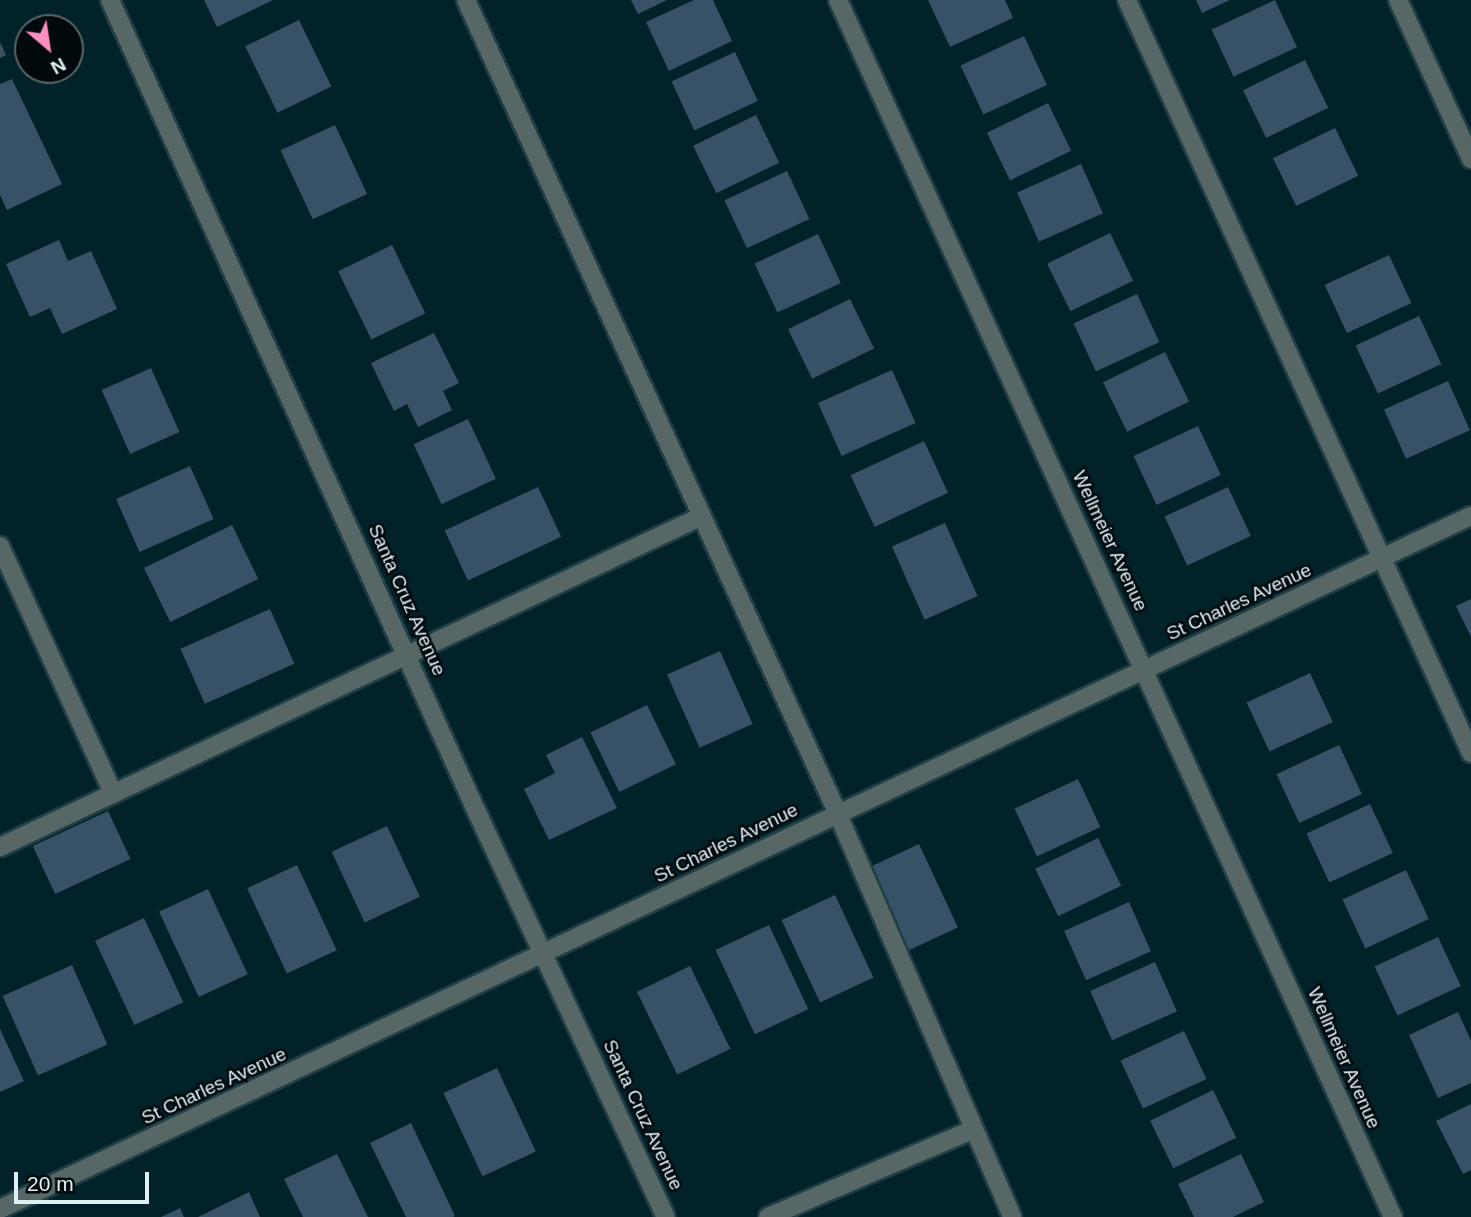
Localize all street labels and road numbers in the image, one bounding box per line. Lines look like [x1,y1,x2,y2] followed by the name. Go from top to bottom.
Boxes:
[1067,467,1153,615] street label: Wellmeier Avenue
[363,520,451,680] street label: Santa Cruz Avenue
[1163,558,1315,646] street label: St Charles Avenue
[650,798,802,888] street label: St Charles Avenue
[1302,983,1386,1133] street label: Wellmeier Avenue
[598,1036,688,1194] street label: Santa Cruz Avenue
[138,1042,290,1130] street label: St Charles Avenue

